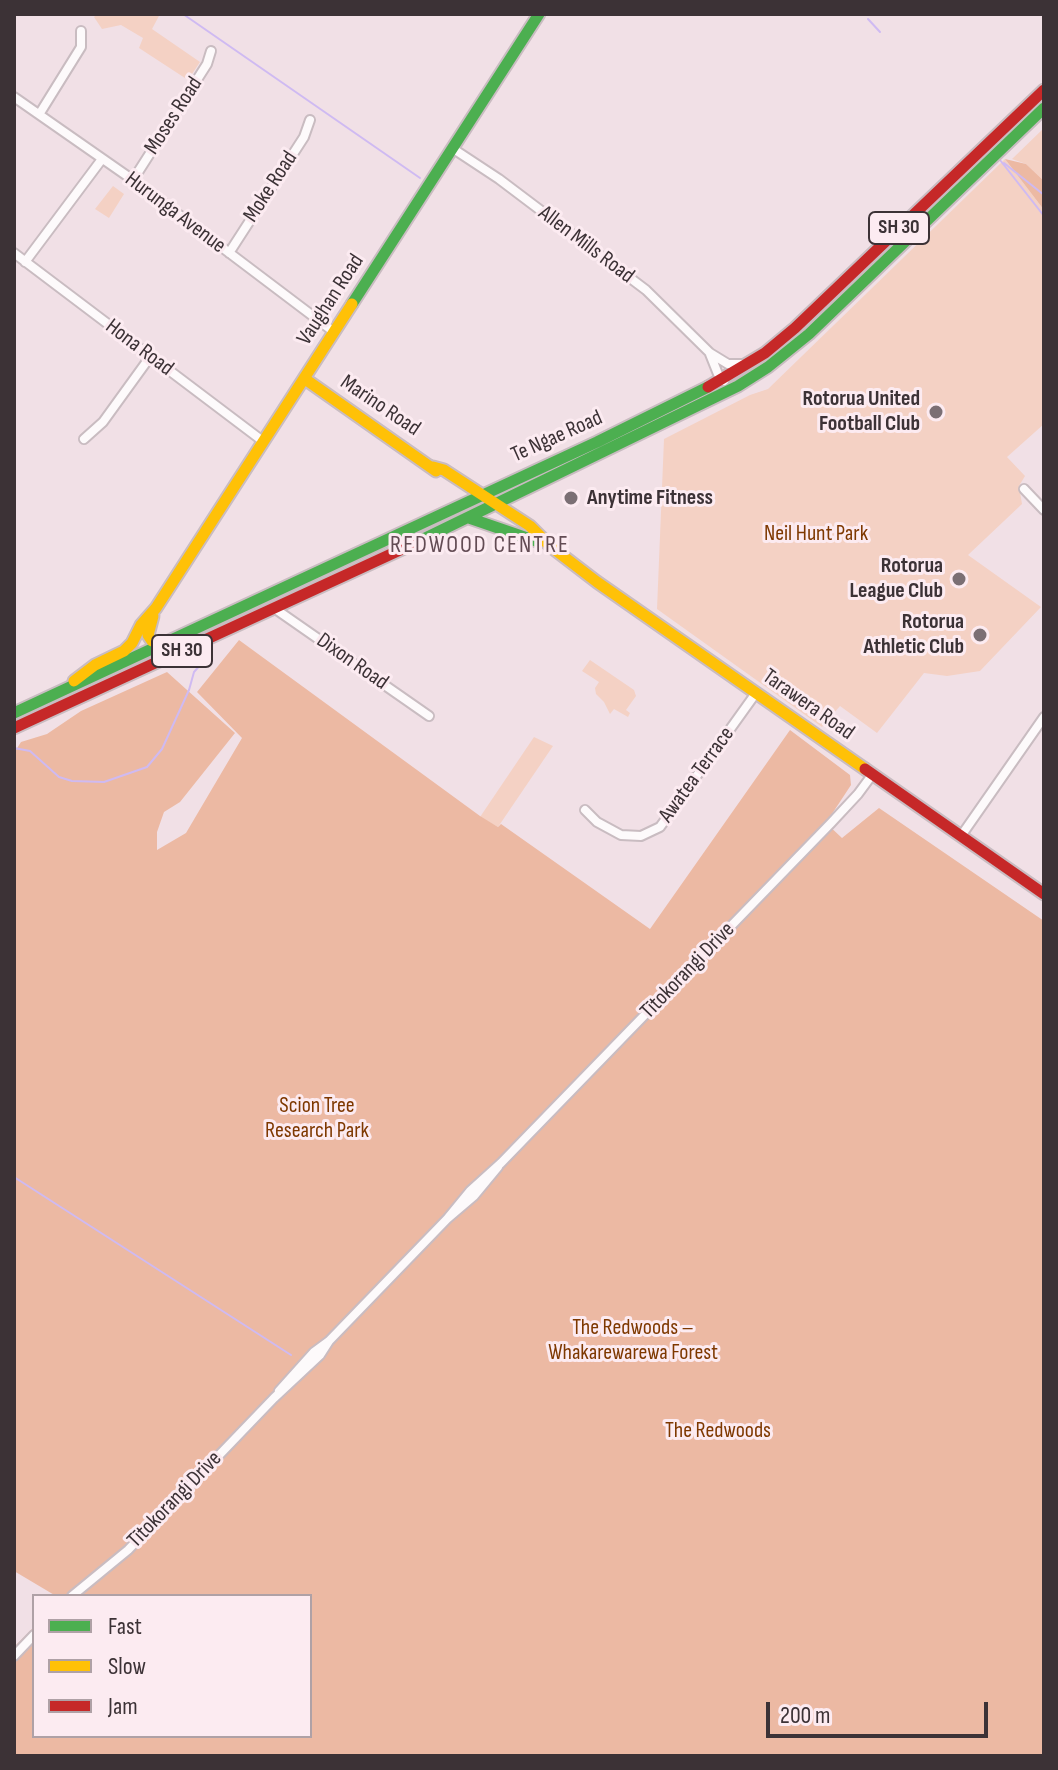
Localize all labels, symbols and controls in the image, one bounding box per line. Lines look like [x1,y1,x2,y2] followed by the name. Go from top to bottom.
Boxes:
[139,72,209,160] street label: Moses Road
[238,147,304,227] street label: Moke Road
[119,166,231,260] street label: Hurunga Avenue
[533,200,639,290] street label: Allen Mills Road
[869,212,929,244] road number: SH 30
[292,250,370,350] street label: Vaughan Road
[100,314,178,382] street label: Hona Road
[335,370,425,442] street label: Marino Road
[802,386,920,438] place label: Rotorua United Football Club
[927,403,945,421] marker: Rotorua United Football Club
[507,405,607,469] street label: Te Ngae Road
[587,485,713,511] place label: Anytime Fitness
[562,489,580,507] marker: Anytime Fitness
[764,521,868,547] park label: Neil Hunt Park
[390,532,570,560] district label: REDWOOD CENTRE
[849,553,943,604] place label: Rotorua League Club
[950,570,968,588] marker: Rotorua League Club
[863,609,964,660] place label: Rotorua Athletic Club
[971,626,989,644] marker: Rotorua Athletic Club
[311,628,393,696] street label: Dixon Road
[152,635,212,667] road number: SH 30
[757,664,859,746] street label: Tarawera Road
[654,722,740,828] street label: Awatea Terrace
[635,917,741,1025] street label: Tītokorangi Drive
[265,1093,369,1144] park label: Scion Tree Research Park
[548,1315,718,1366] park label: The Redwoods – Whakarewarewa Forest
[665,1418,771,1444] park label: The Redwoods
[122,1446,228,1554] street label: Tītokorangi Drive
[32,1594,312,1738] legend
[108,1612,142,1641] text: Fast
[108,1652,146,1681] text: Slow
[770,1686,992,1736] scale bar
[108,1692,138,1721] text: Jam
[780,1701,831,1730] text: 200 m

